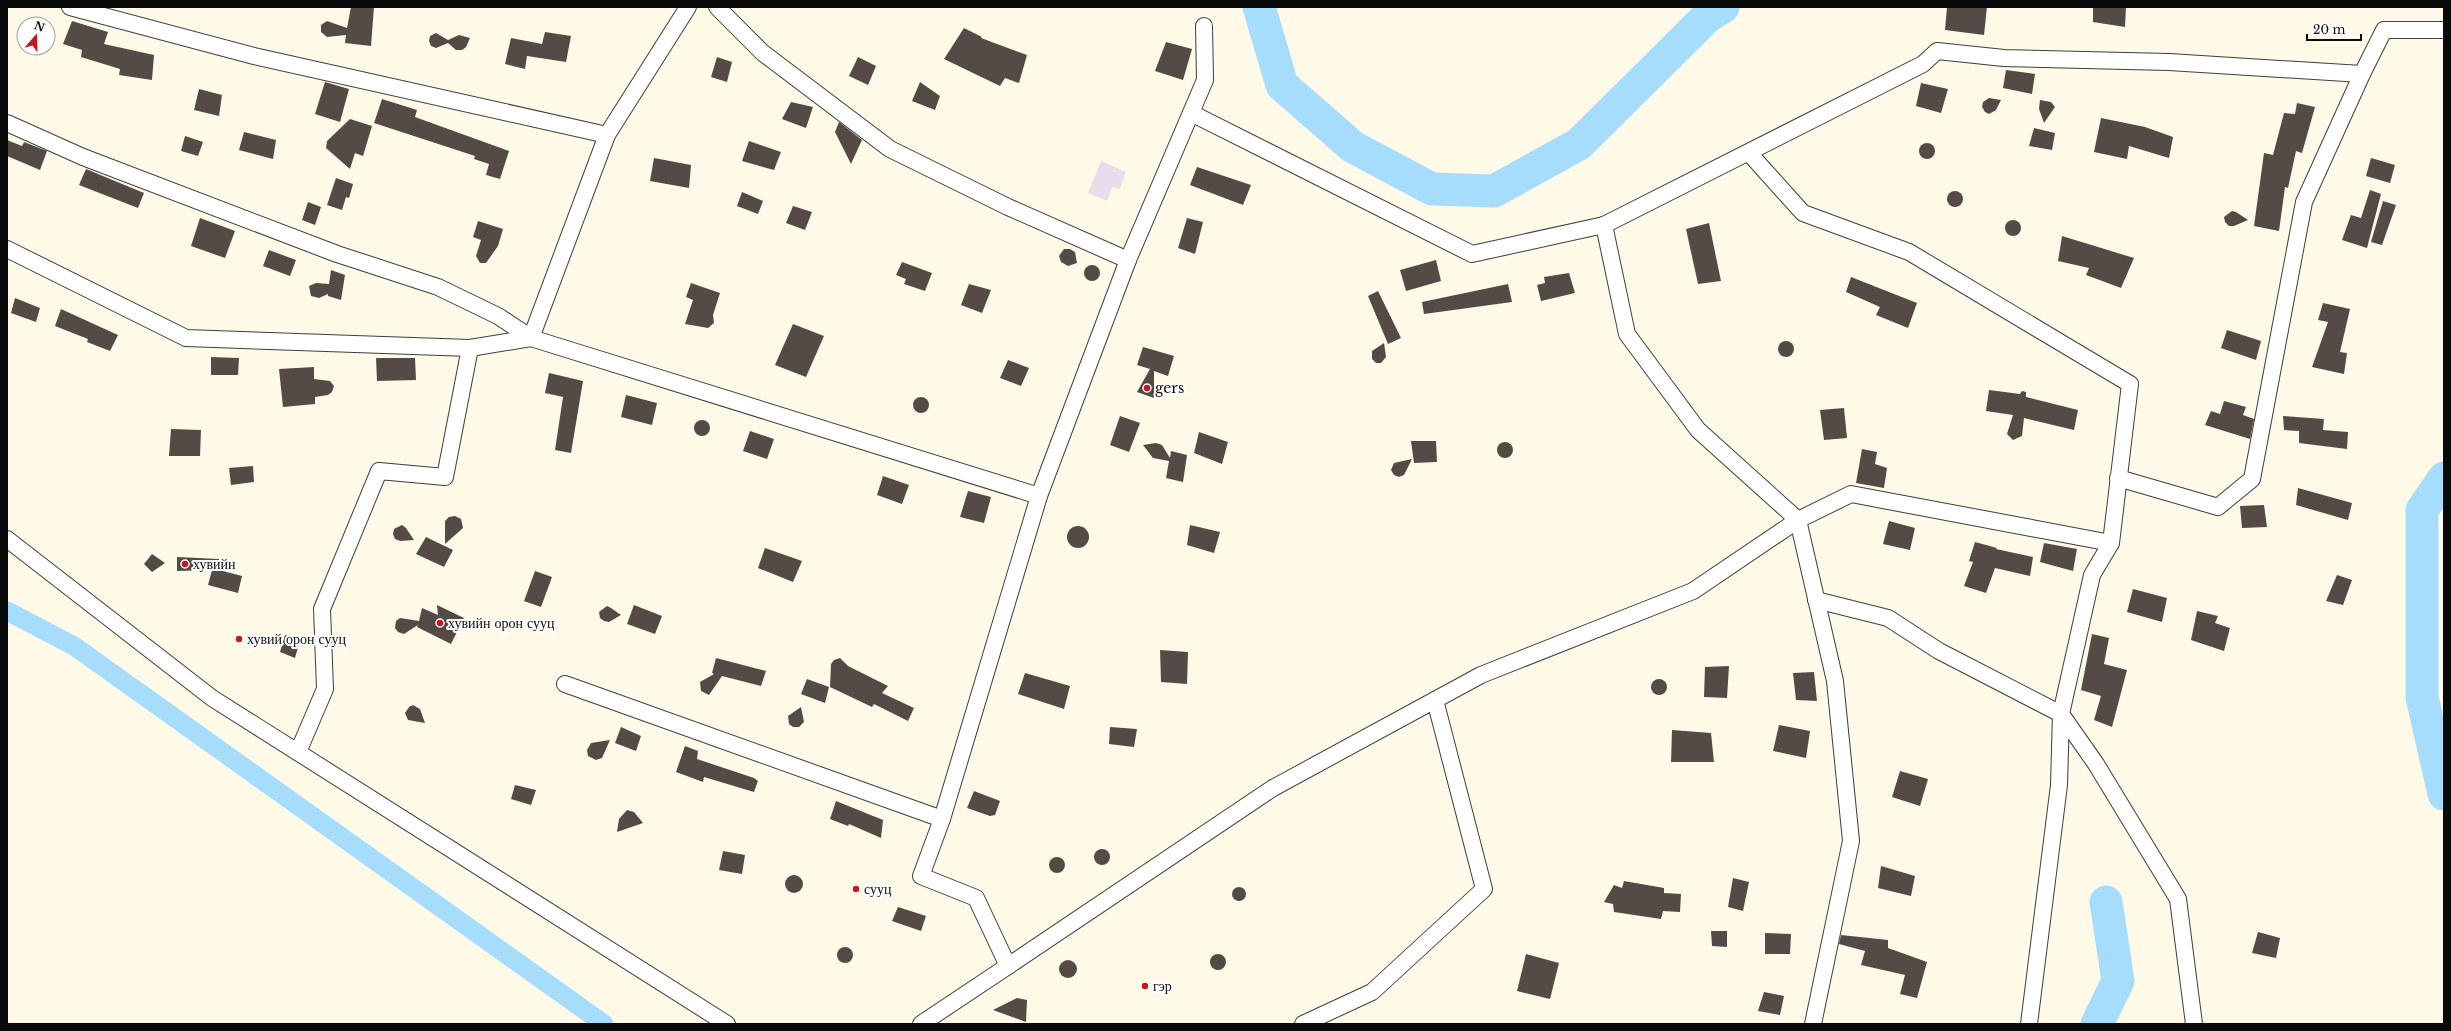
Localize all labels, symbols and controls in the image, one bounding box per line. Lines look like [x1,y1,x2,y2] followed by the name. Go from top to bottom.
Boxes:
[16,16,56,56] north arrow
[2307,16,2361,42] scale bar
[32,18,47,35] text: N
[2313,22,2345,37] text: 20 m
[1155,379,1184,397] place label: gers
[1142,383,1152,393] marker: gers
[193,555,236,573] place label: хувийн
[180,559,190,569] marker: хувийн
[448,614,555,632] place label: хувийн орон сууц
[435,618,445,628] marker: хувийн орон сууц
[247,630,347,648] place label: хувий орон сууц
[234,634,244,644] marker: хувий орон сууц
[864,880,892,898] place label: сууц
[851,884,861,894] marker: сууц
[1153,977,1172,995] place label: гэр
[1140,981,1150,991] marker: гэр

